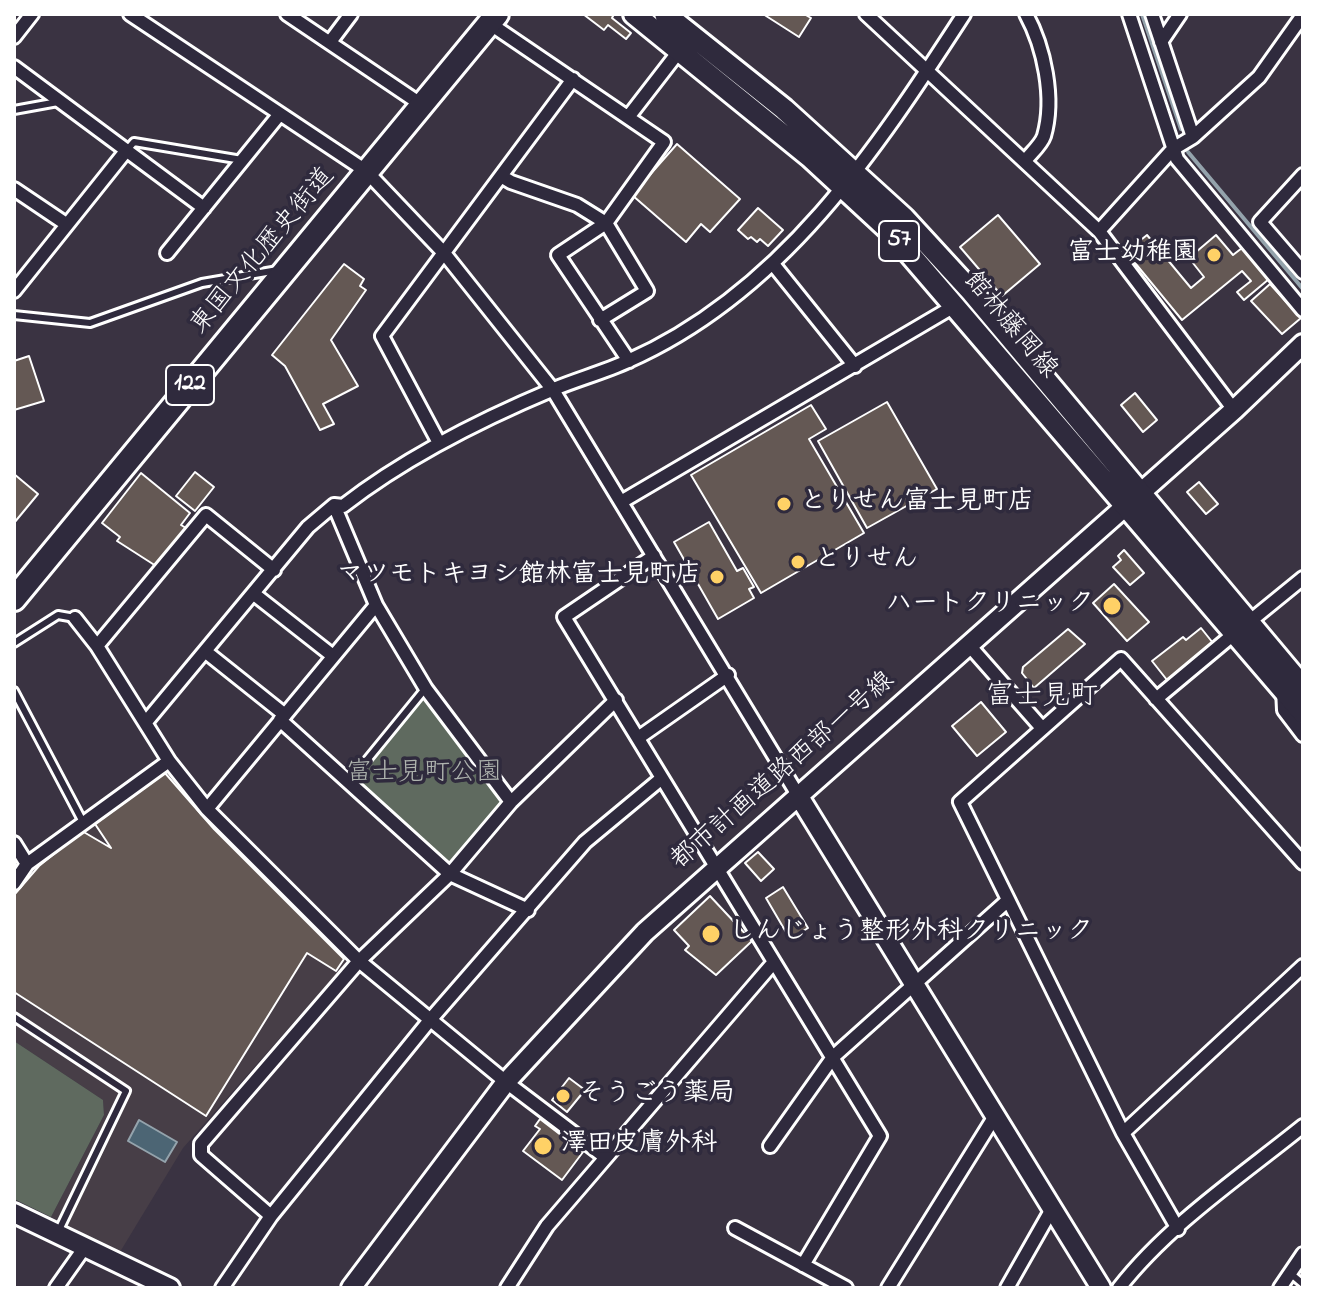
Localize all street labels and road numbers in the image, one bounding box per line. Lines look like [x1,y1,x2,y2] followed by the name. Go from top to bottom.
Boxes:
[185,162,343,342] street label: 東国文化歴史街道
[879,221,919,261] road number: 57
[955,266,1063,386] street label: 館林藤岡線
[166,365,214,405] road number: 122
[666,666,902,878] street label: 都市計画道路西部一号線

